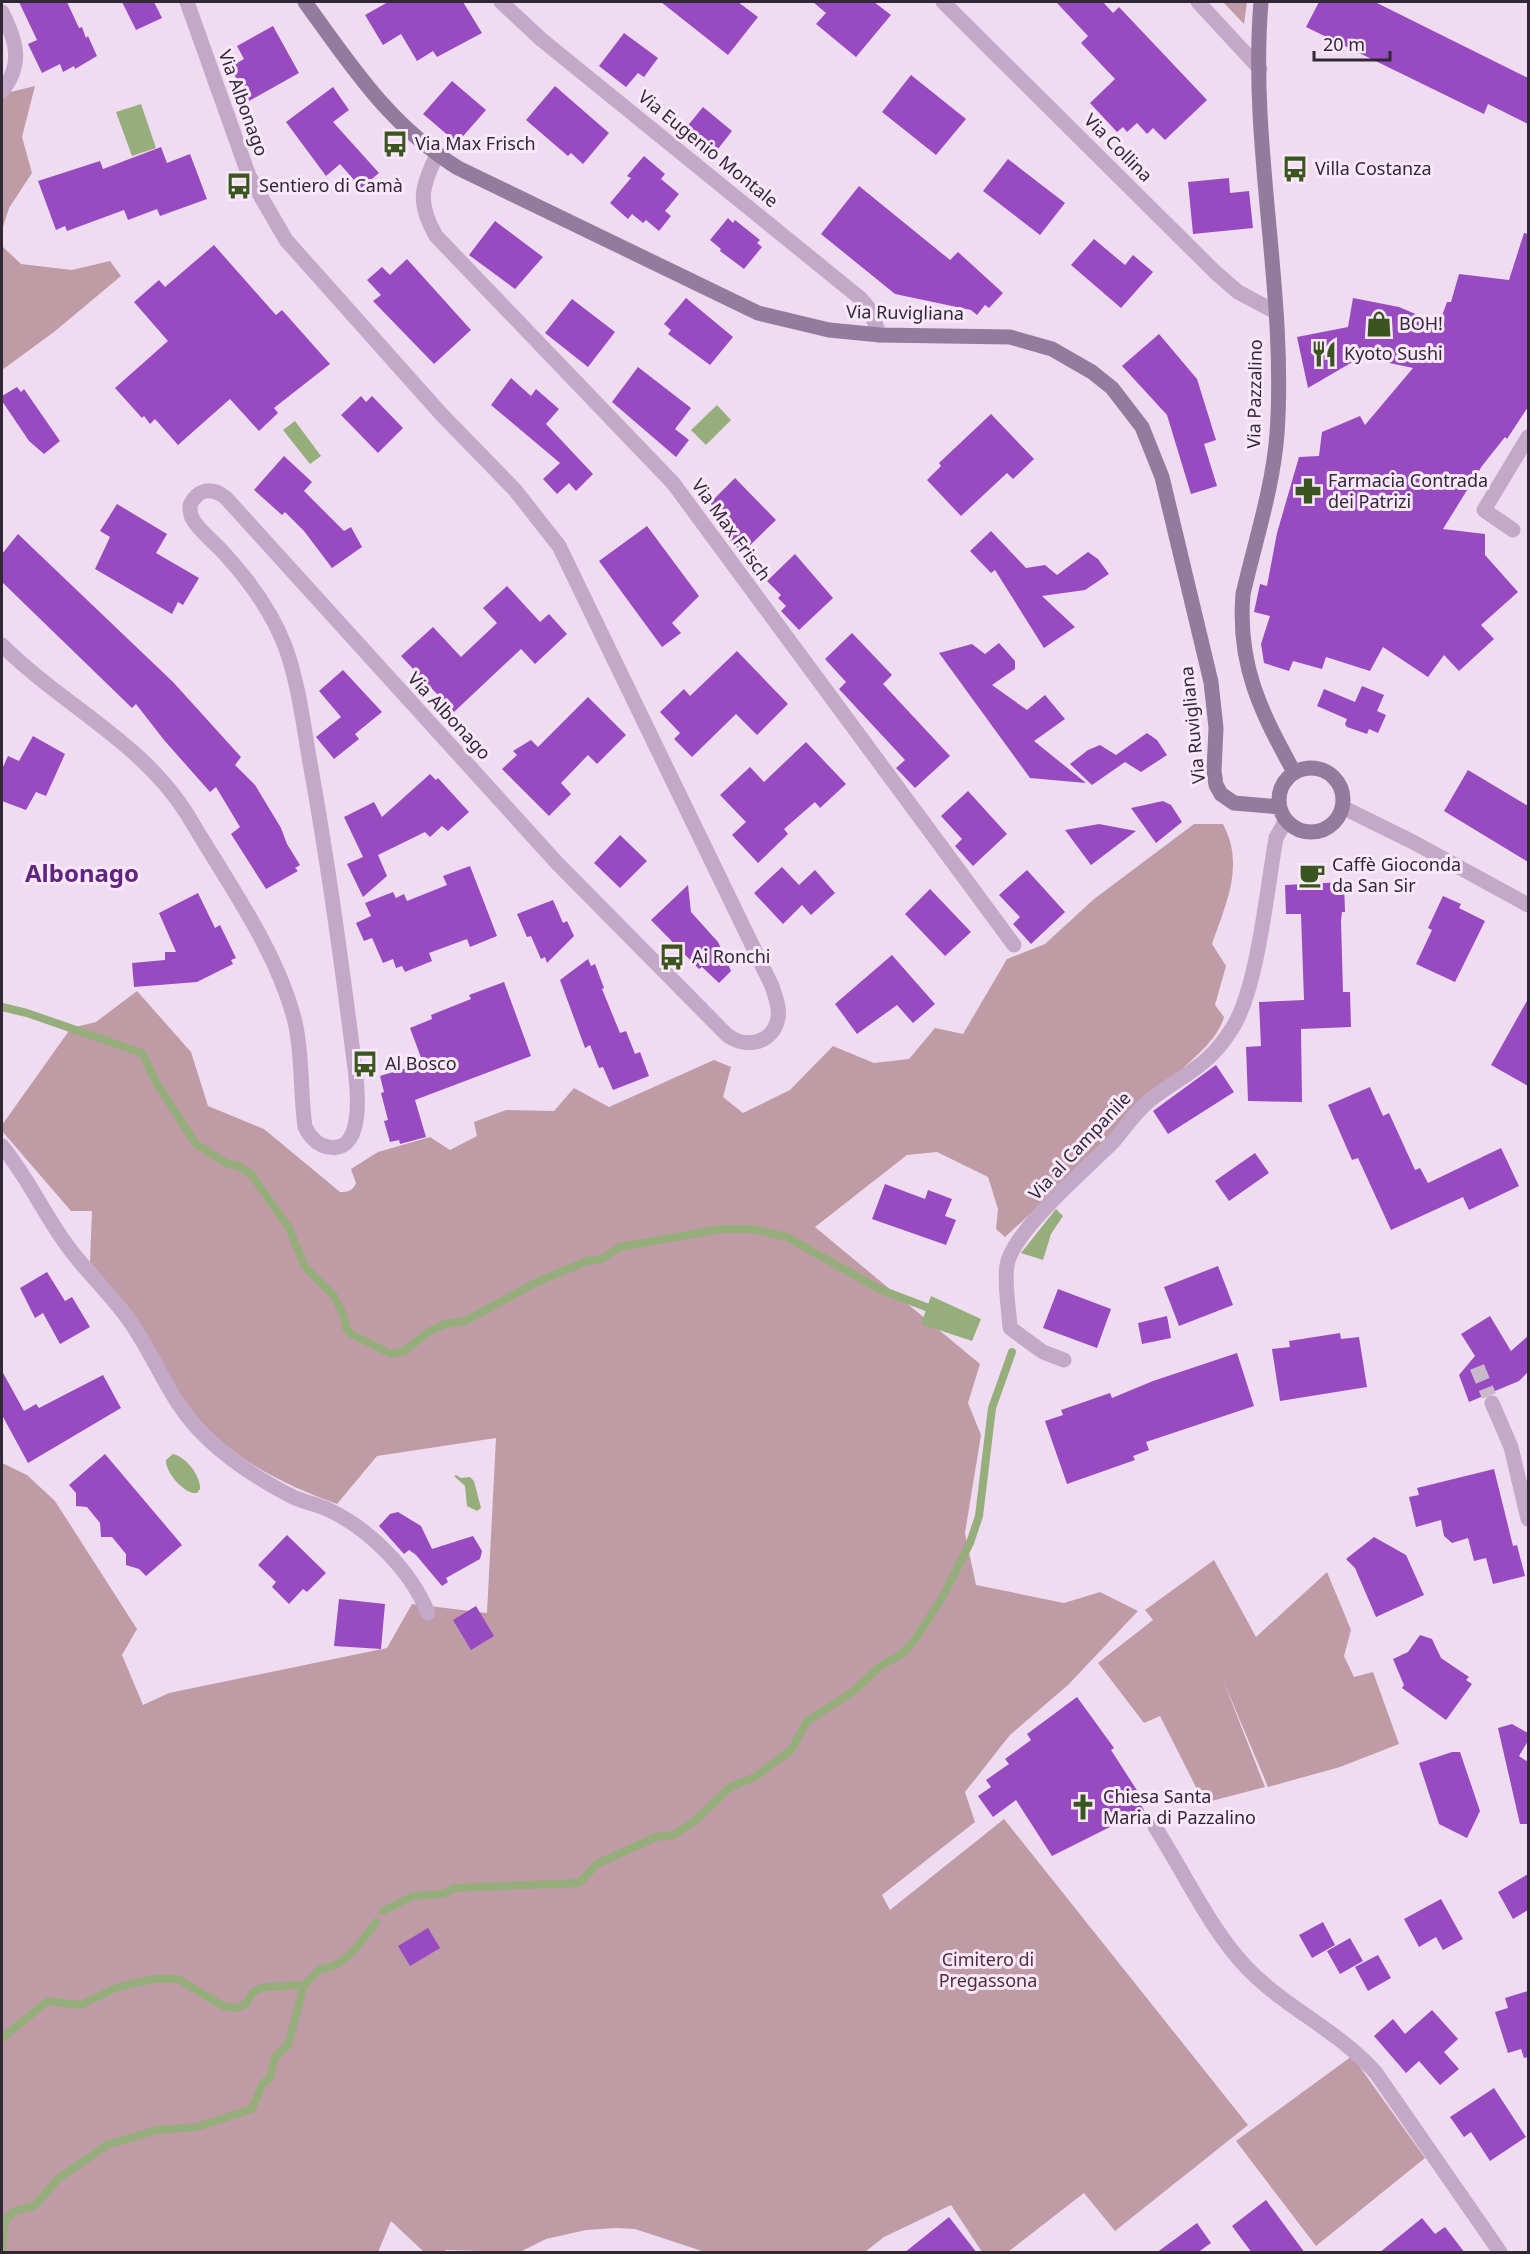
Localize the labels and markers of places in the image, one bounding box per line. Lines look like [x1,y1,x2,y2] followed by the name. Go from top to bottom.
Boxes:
[380,129,410,159] bus stop icon: Via Max Frisch
[415,131,536,155] place label: Via Max Frisch
[1280,154,1310,184] bus stop icon: Villa Costanza
[1315,156,1432,180] place label: Villa Costanza
[224,171,254,201] bus stop icon: Sentiero di Camà
[259,173,403,197] place label: Sentiero di Camà
[1364,309,1394,339] shop icon: BOH!
[1399,311,1443,335] place label: BOH!
[1309,339,1339,369] restaurant icon: Kyoto Sushi
[1344,341,1443,365] place label: Kyoto Sushi
[1328,468,1488,513] place label: Farmacia Contrada dei Patrizi
[1293,476,1323,506] pharmacy icon: Farmacia Contrada dei Patrizi
[1332,852,1461,897] place label: Caffè Gioconda da San Sir
[1297,860,1327,890] cafe icon: Caffè Gioconda da San Sir
[657,942,687,972] bus stop icon: Ai Ronchi
[692,944,770,968] place label: Ai Ronchi
[350,1049,380,1079] bus stop icon: Al Bosco
[385,1051,457,1075] place label: Al Bosco
[1103,1784,1256,1829] place label: Chiesa Santa Maria di Pazzalino
[1068,1792,1098,1822] church icon: Chiesa Santa Maria di Pazzalino

